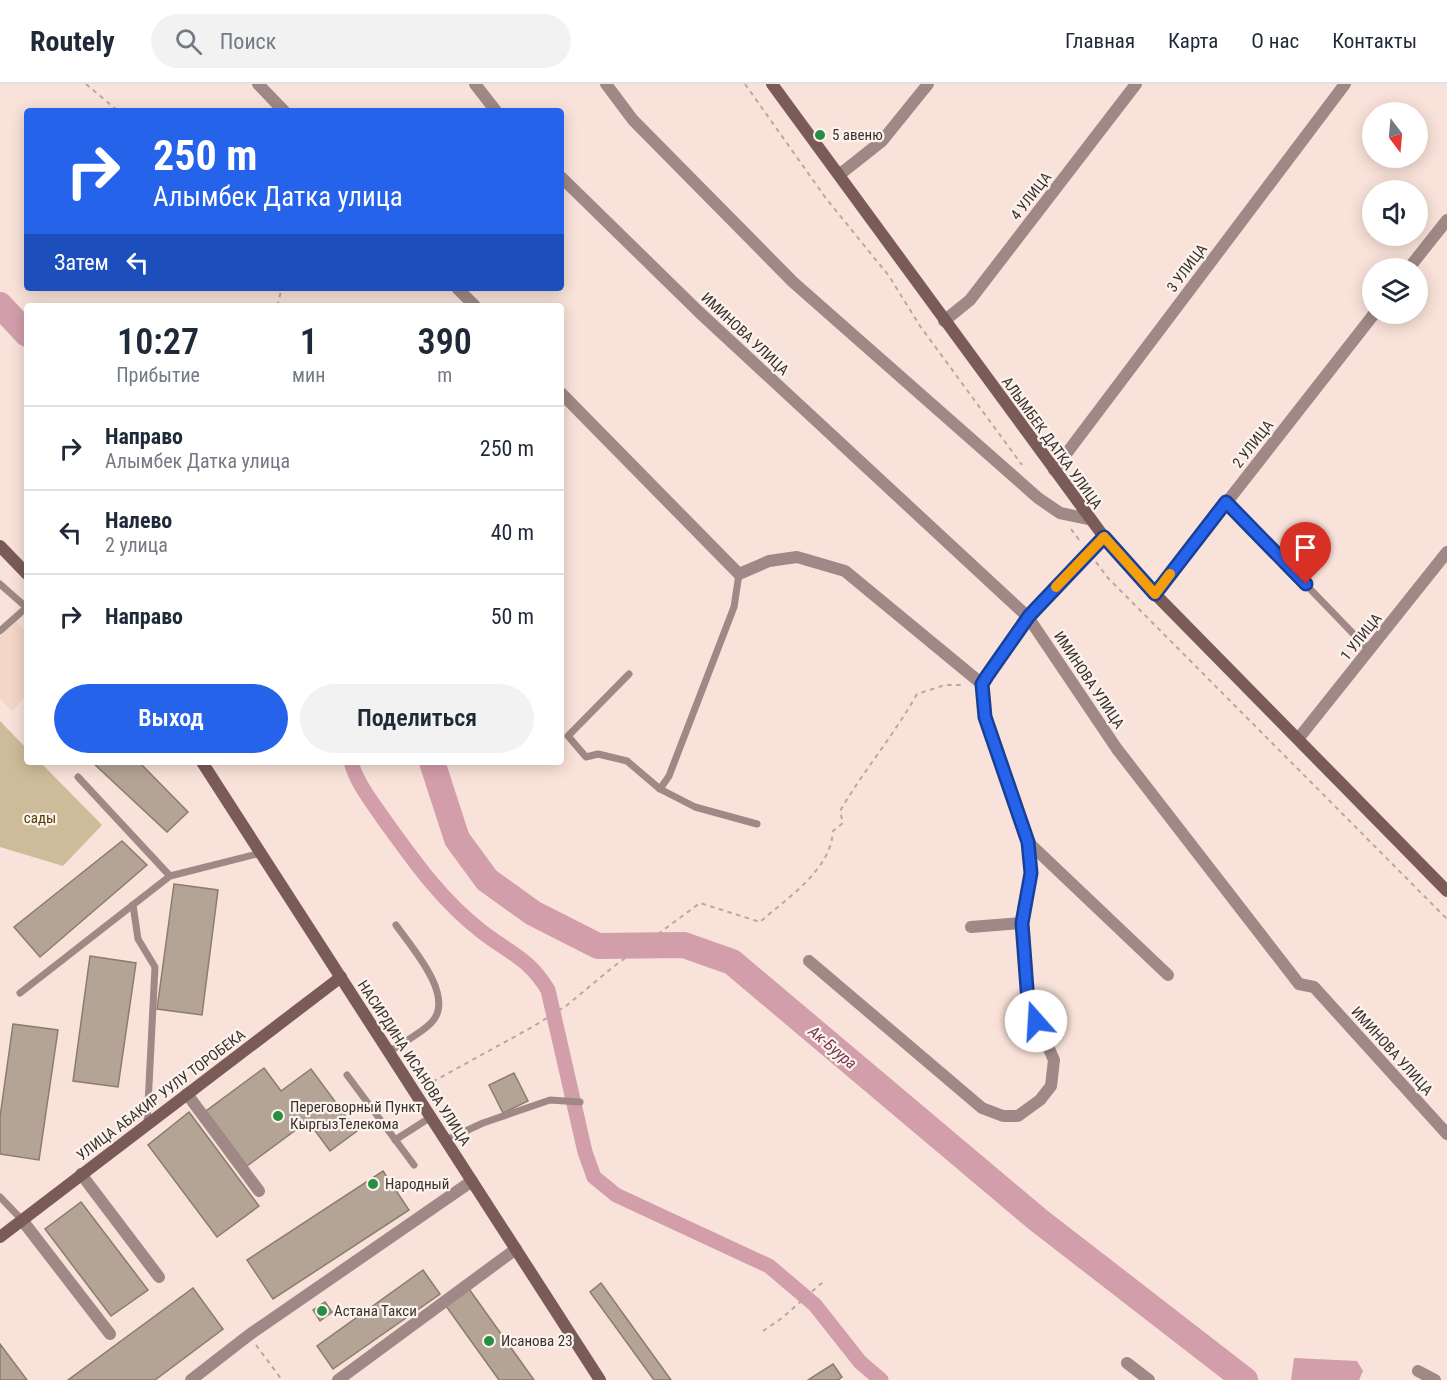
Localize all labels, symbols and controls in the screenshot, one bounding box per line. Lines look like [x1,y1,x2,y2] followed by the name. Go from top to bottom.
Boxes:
[151,14,571,68] search box
[30,25,115,58] text: Routely
[172,25,205,58] icon: search
[220,29,276,54] text: Поиск
[1065,29,1135,53] text: Главная
[1168,29,1218,53] text: Карта
[1251,29,1299,53] text: О нас
[1332,29,1417,53] text: Контакты
[1362,102,1428,168] north arrow
[1362,102,1428,324] map controls
[832,126,883,144] place label: 5 авеню
[813,128,827,142] marker: 5 авеню
[153,131,258,180] text: 250 m
[54,132,132,210] icon: right
[1007,168,1055,223] street label: 4 УЛИЦА
[1362,180,1428,246] button: sound
[153,181,403,213] text: Алымбек Датка улица
[1163,240,1211,296] street label: 3 УЛИЦА
[121,246,154,279] icon: left
[54,250,109,275] text: Затем
[1362,258,1428,324] button: layers
[697,289,793,379] street label: ИМИНОВА УЛИЦА
[117,321,199,363] text: 10:27
[300,321,318,363] text: 1
[418,321,472,363] text: 390
[116,363,200,387] text: Прибытие
[292,363,325,387] text: мин
[437,363,452,387] text: m
[998,373,1106,513] street label: АЛЫМБЕК ДАТКА УЛИЦА
[1229,416,1277,471] street label: 2 УЛИЦА
[105,424,183,449] text: Направо
[54,432,87,465] icon: right
[480,436,534,461] text: 250 m
[105,449,290,473] text: Алымбек Датка улица
[105,508,172,533] text: Налево
[54,516,87,549] icon: left
[491,520,534,545] text: 40 m
[1280,522,1331,584] pin
[1289,531,1322,564] icon: arrive
[105,533,168,557] text: 2 улица
[54,600,87,633] icon: right
[105,604,183,629] text: Направо
[491,604,534,629] text: 50 m
[1337,609,1386,664] street label: 1 УЛИЦА
[1050,628,1128,732] street label: ИМИНОВА УЛИЦА
[54,684,288,753] button: Выход
[300,684,534,753] button: Поделиться
[24,809,56,827] park label: сады
[354,977,475,1150] street label: НАСИРДИНА ИСАНОВА УЛИЦА
[1004,989,1068,1053] position arrow
[1347,1003,1437,1099] street label: ИМИНОВА УЛИЦА
[804,1021,861,1073] water label: Ак-Буура
[73,1025,249,1164] street label: УЛИЦА АБАКИР УУЛУ ТОРОБЕКА
[290,1098,422,1133] place label: Переговорный Пункт КыргызТелекома
[271,1109,285,1123] marker: Переговорный Пункт КыргызТелекома
[385,1175,449,1193] place label: Народный
[366,1177,380,1191] marker: Народный
[334,1302,417,1320] place label: Астана Такси
[315,1304,329,1318] marker: Астана Такси
[501,1332,573,1350] place label: Исанова 23
[482,1334,496,1348] marker: Исанова 23

